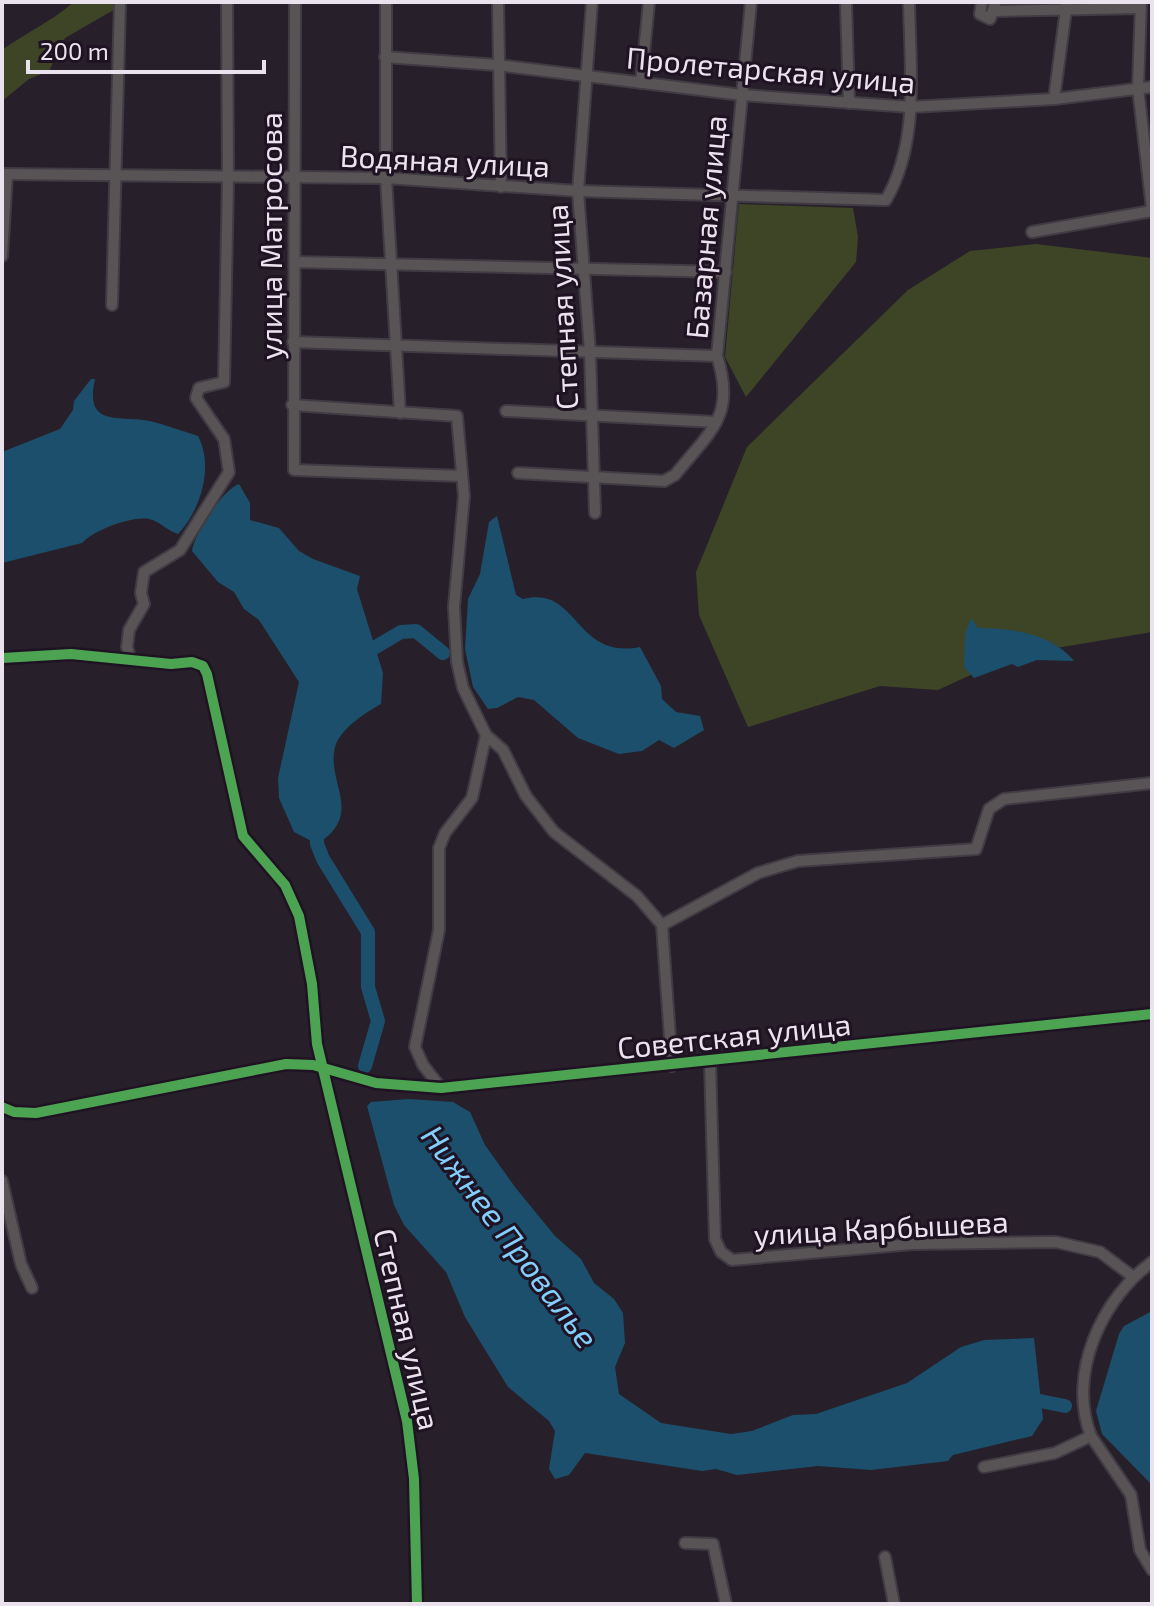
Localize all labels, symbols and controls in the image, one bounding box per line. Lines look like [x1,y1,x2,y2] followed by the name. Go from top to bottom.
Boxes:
[28,24,264,74] scale bar
[40,36,109,65] text: 200 m
[625,38,917,101] street label: Пролетарская улица
[252,112,289,360] street label: улица Матросова
[677,114,734,340] street label: Базарная улица
[339,137,551,184] street label: Водяная улица
[538,203,585,411] street label: Степная улица
[615,1005,853,1066] street label: Советская улица
[415,1117,607,1355] water label: Нижнее Провалье
[753,1202,1009,1253] street label: улица Карбышева
[366,1225,449,1434] street label: Степная улица

